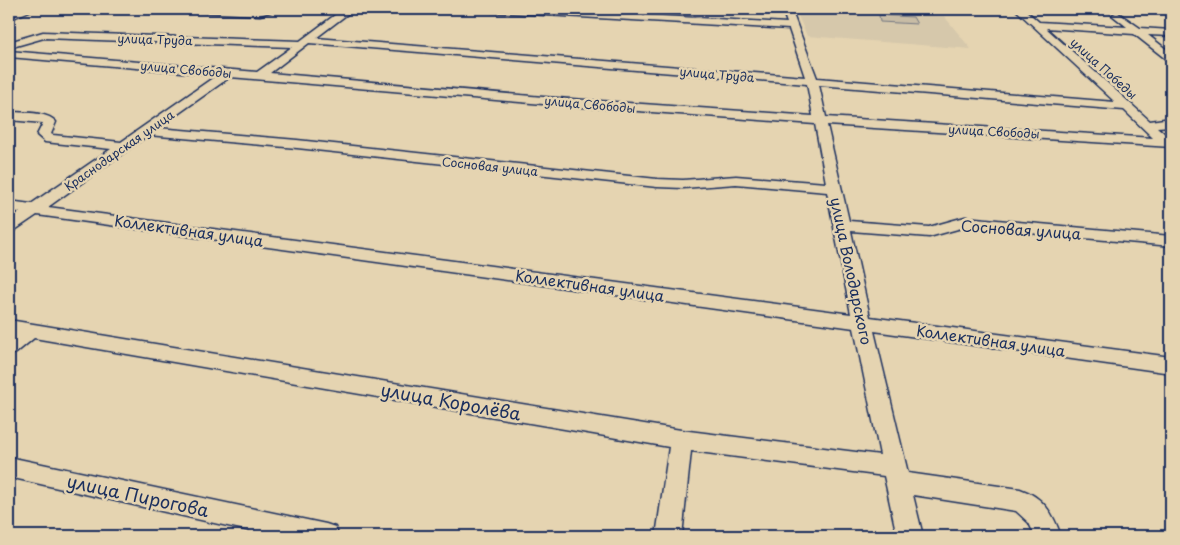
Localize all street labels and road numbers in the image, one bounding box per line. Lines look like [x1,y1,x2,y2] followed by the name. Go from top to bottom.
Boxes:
[117,29,193,49] street label: улица Труда
[1067,33,1141,103] street label: улица Победы
[140,56,232,82] street label: улица Свободы
[679,62,756,86] street label: улица Труда
[544,91,636,117] street label: улица Свободы
[61,105,178,195] street label: Краснодарская улица
[948,120,1040,142] street label: улица Свободы
[441,152,539,180] street label: Сосновая улица
[825,195,879,347] street label: улица Володарского
[113,208,265,252] street label: Коллективная улица
[960,213,1082,245] street label: Сосновая улица
[514,263,666,307] street label: Коллективная улица
[915,318,1067,362] street label: Коллективная улица
[379,375,524,427] street label: улица Королёва
[64,467,212,523] street label: улица Пирогова

